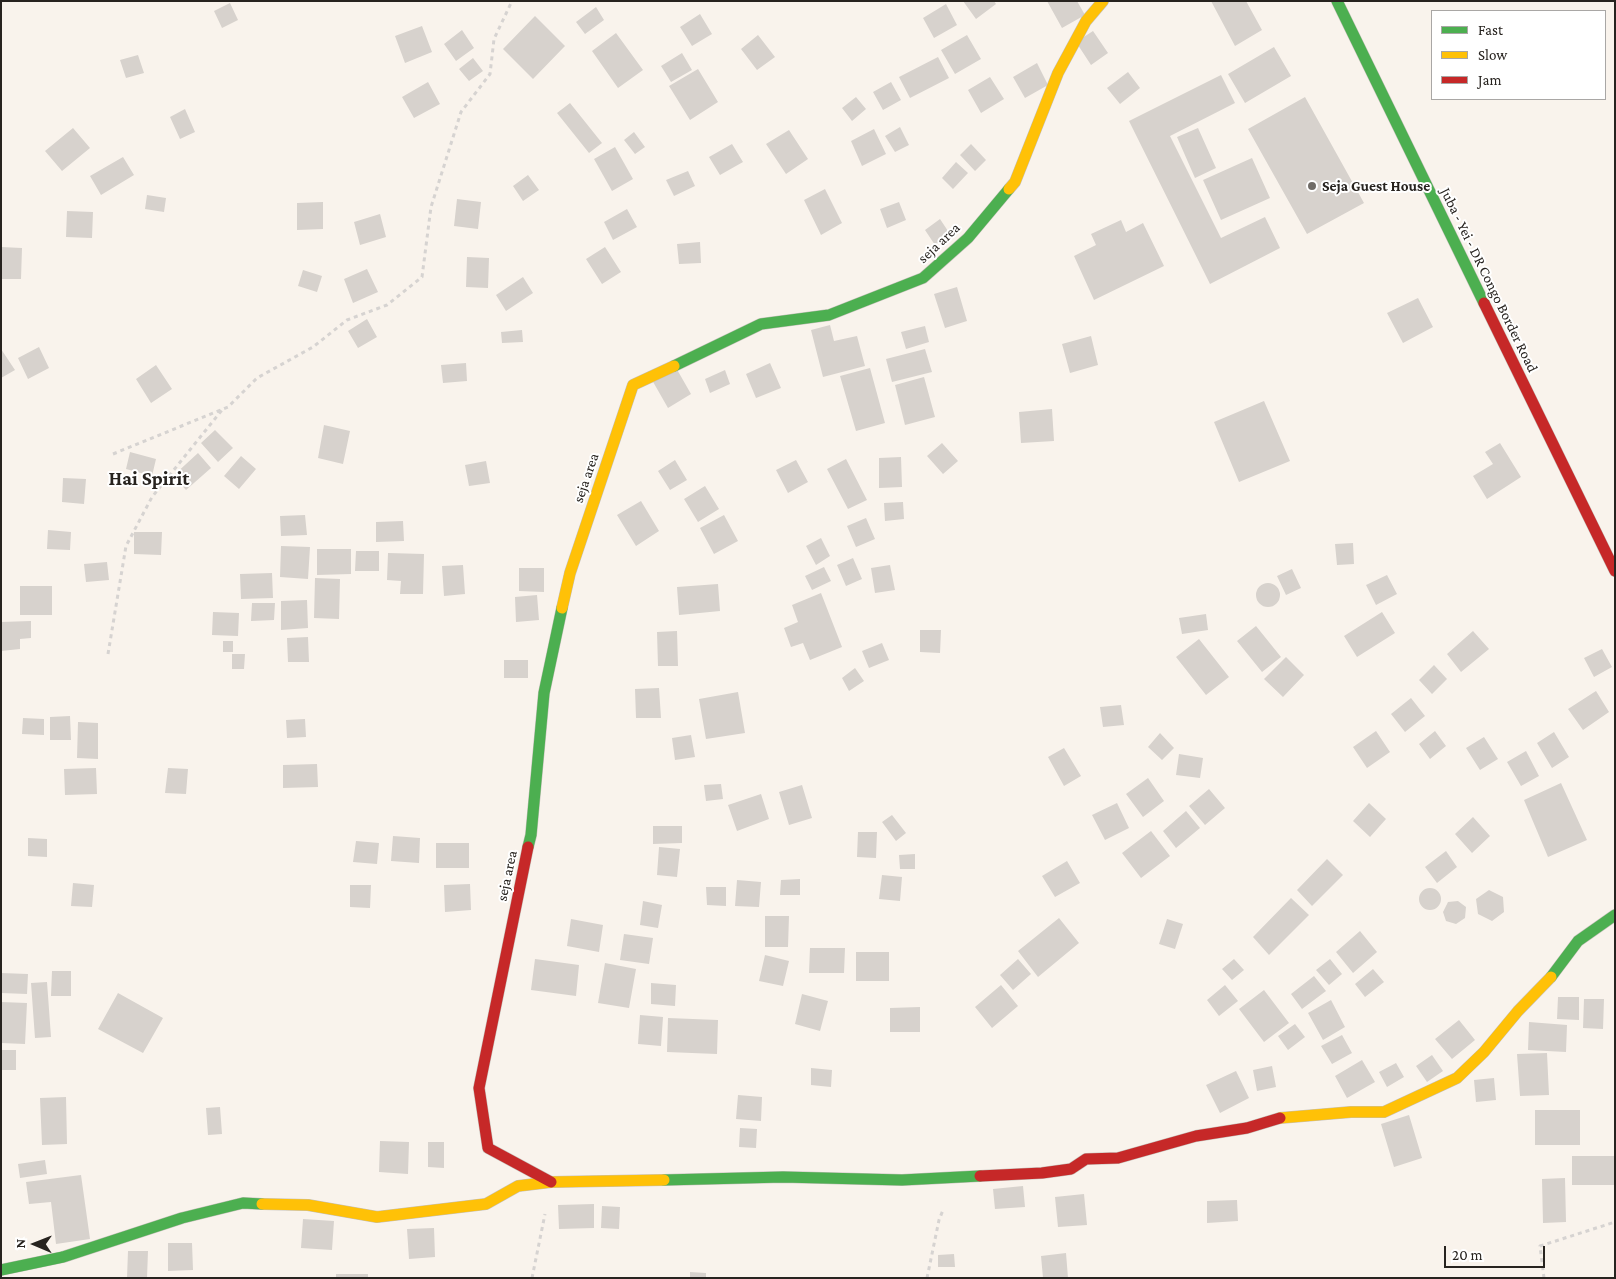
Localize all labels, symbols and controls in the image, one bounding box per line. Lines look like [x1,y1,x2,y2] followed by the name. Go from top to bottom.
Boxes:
[1431,10,1606,100] legend
[1478,22,1503,38] text: Fast
[1478,47,1507,63] text: Slow
[1478,72,1501,88] text: Jam
[1322,177,1430,195] place label: Seja Guest House
[1306,180,1318,192] marker: Seja Guest House
[1436,185,1542,375] street label: Juba - Yei - DR Congo Border Road
[914,219,964,267] street label: seja area
[569,451,603,505] street label: seja area
[109,467,189,491] district label: Hai Spirit
[493,849,521,903] street label: seja area
[10,1219,60,1269] north arrow
[1446,1236,1547,1268] scale bar
[12,1239,28,1249] text: N
[1452,1247,1483,1263] text: 20 m

